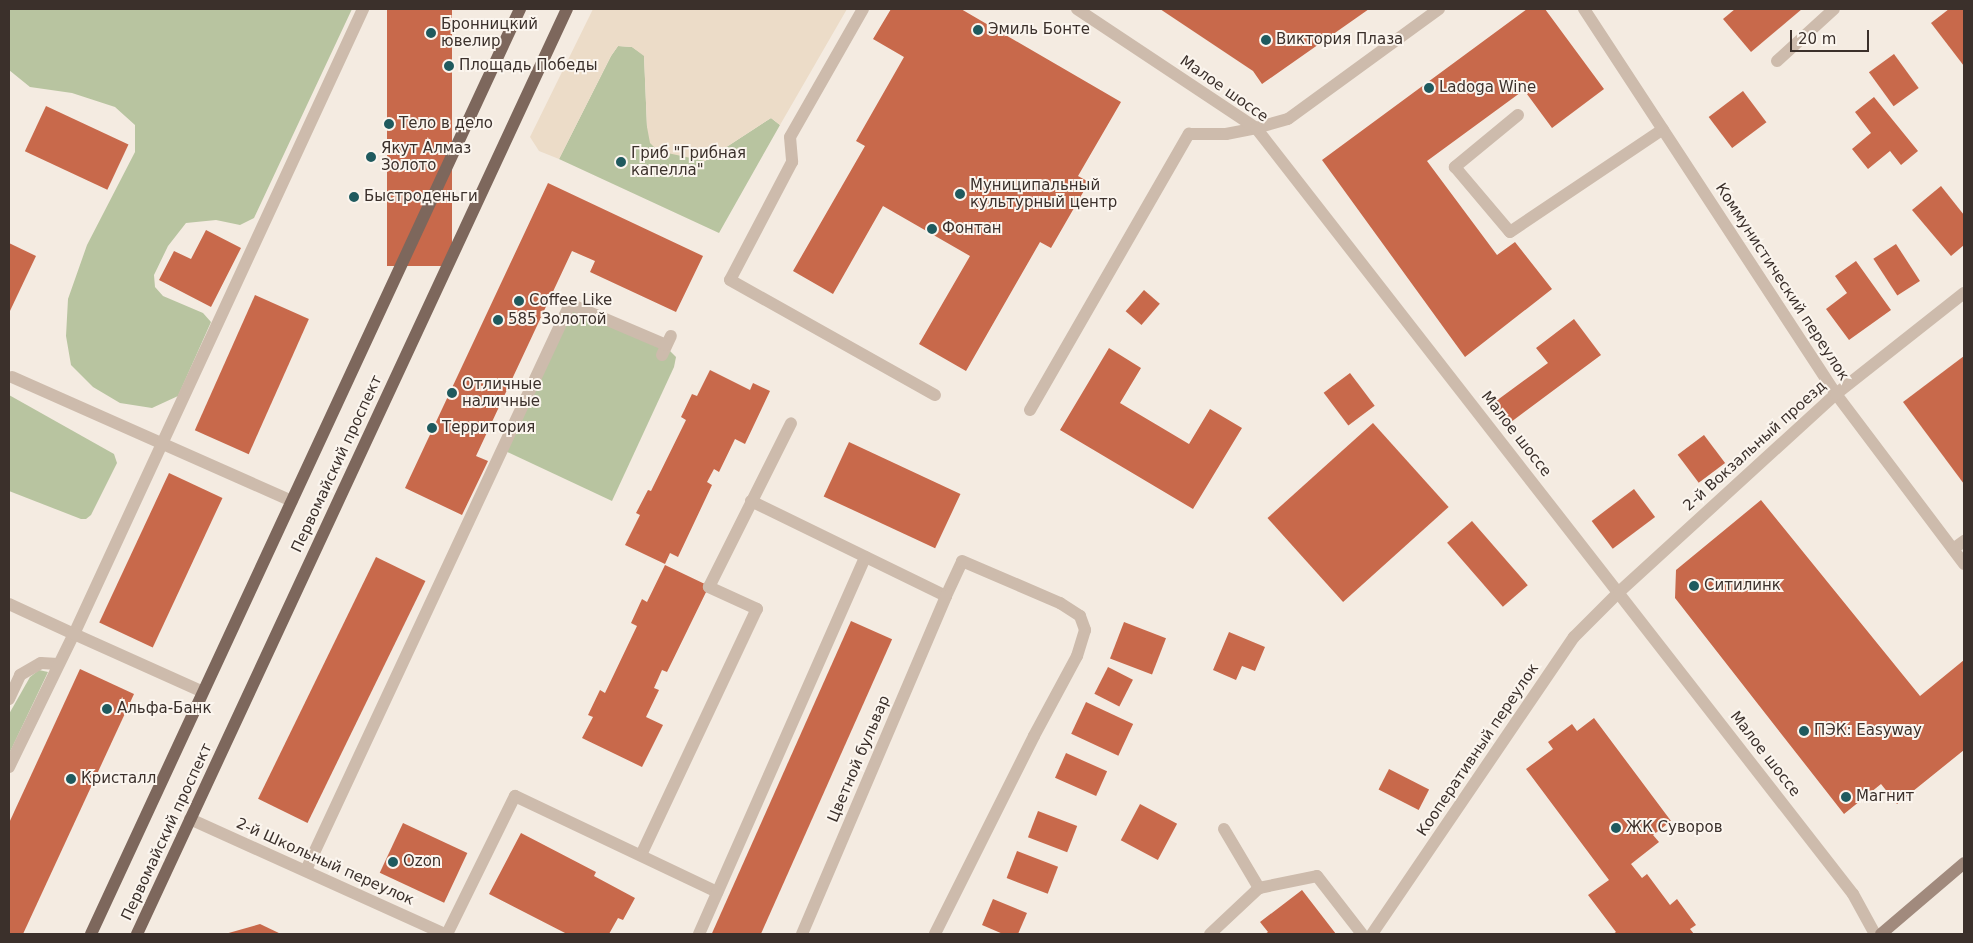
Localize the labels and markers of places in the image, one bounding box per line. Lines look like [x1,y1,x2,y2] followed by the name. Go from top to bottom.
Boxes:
[441,15,538,50] place label: Бронницкий ювелир
[988,21,1090,39] place label: Эмиль Бонте
[972,24,984,36] marker: Эмиль Бонте
[425,27,437,39] marker: Бронницкий ювелир
[1276,31,1403,49] place label: Виктория Плаза
[1260,34,1272,46] marker: Виктория Плаза
[459,57,597,75] place label: Площадь Победы
[443,60,455,72] marker: Площадь Победы
[1439,79,1536,97] place label: Ladoga Wine
[1423,82,1435,94] marker: Ladoga Wine
[399,115,493,133] place label: Тело в дело
[383,118,395,130] marker: Тело в дело
[381,139,471,174] place label: Якут Алмаз Золото
[631,144,746,179] place label: Гриб "Грибная капелла"
[365,151,377,163] marker: Якут Алмаз Золото
[615,156,627,168] marker: Гриб "Грибная капелла"
[970,176,1117,211] place label: Муниципальный культурный центр
[364,188,478,206] place label: Быстроденьги
[954,188,966,200] marker: Муниципальный культурный центр
[348,191,360,203] marker: Быстроденьги
[942,220,1002,238] place label: Фонтан
[926,223,938,235] marker: Фонтан
[529,292,612,310] place label: Coffee Like
[513,295,525,307] marker: Coffee Like
[508,311,607,329] place label: 585 Золотой
[492,314,504,326] marker: 585 Золотой
[462,375,542,410] place label: Отличные наличные
[446,387,458,399] marker: Отличные наличные
[442,419,535,437] place label: Территория
[426,422,438,434] marker: Территория
[1704,577,1781,595] place label: Ситилинк
[1688,580,1700,592] marker: Ситилинк
[117,700,211,718] place label: Альфа-Банк
[101,703,113,715] marker: Альфа-Банк
[1814,722,1922,740] place label: ПЭК: Easyway
[1798,725,1810,737] marker: ПЭК: Easyway
[81,770,156,788] place label: Кристалл
[65,773,77,785] marker: Кристалл
[1856,788,1914,806] place label: Магнит
[1840,791,1852,803] marker: Магнит
[1626,819,1722,837] place label: ЖК Суворов
[1610,822,1622,834] marker: ЖК Суворов
[403,853,441,871] place label: Ozon
[387,856,399,868] marker: Ozon

